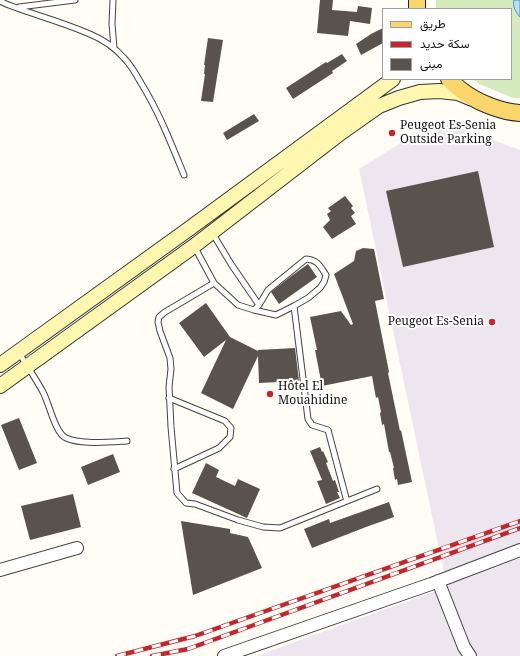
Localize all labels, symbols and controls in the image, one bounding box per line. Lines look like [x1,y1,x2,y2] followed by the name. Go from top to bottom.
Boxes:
[382,8,512,80] legend
[420,15,445,32] text: طريق
[420,35,469,52] text: سكة حديد
[420,55,442,72] text: مبنى
[400,119,496,147] place label: Peugeot Es-Senia Outside Parking
[387,128,397,138] marker: Peugeot Es-Senia Outside Parking
[388,315,484,329] place label: Peugeot Es-Senia
[487,317,497,327] marker: Peugeot Es-Senia
[278,380,347,408] place label: Hôtel El Mouahidine
[265,389,275,399] marker: Hôtel El Mouahidine

